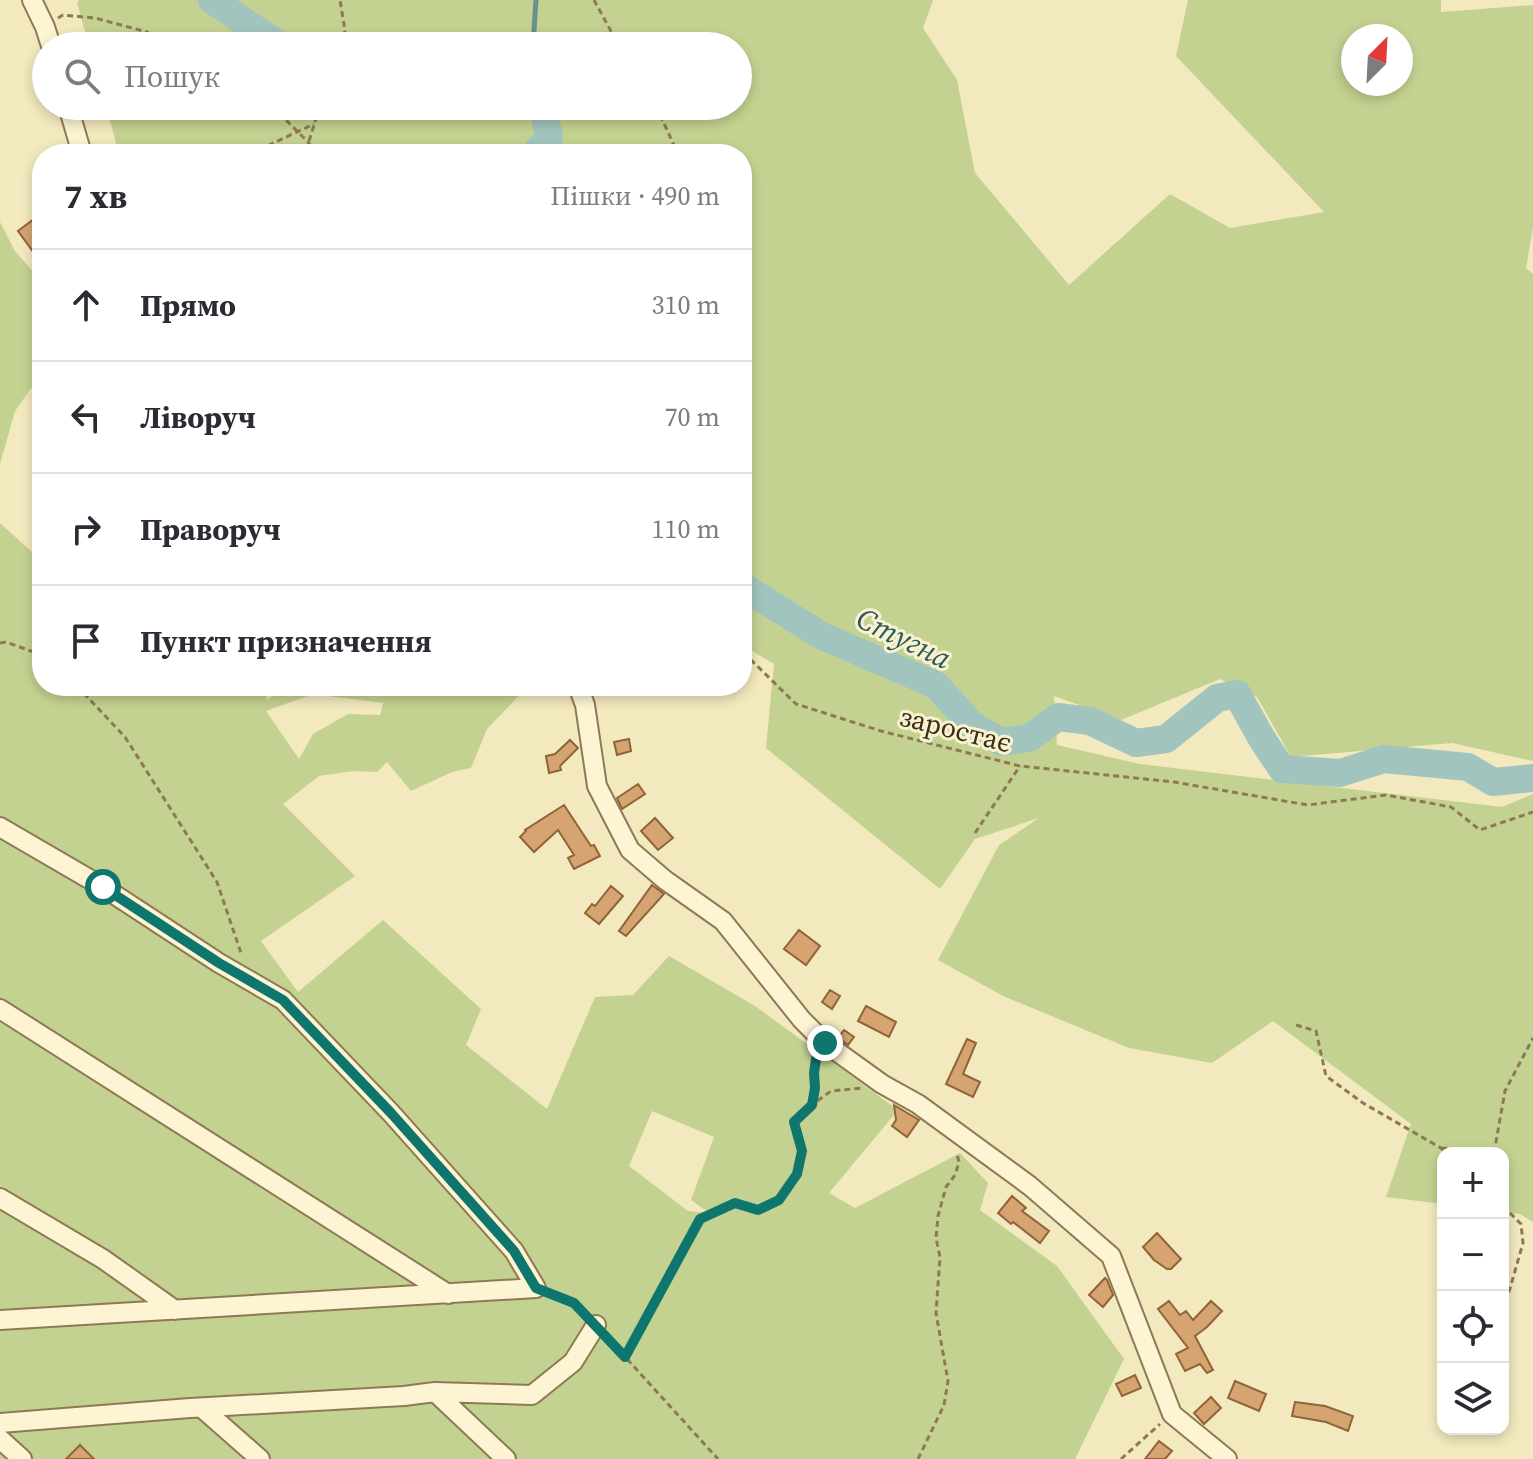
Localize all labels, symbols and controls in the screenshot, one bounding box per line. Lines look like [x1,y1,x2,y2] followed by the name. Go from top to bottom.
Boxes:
[1341,24,1413,96] north arrow
[32,32,752,120] search box
[60,54,104,98] icon: search
[124,56,220,97] text: Пошук
[64,173,127,219] text: 7 хв
[550,178,720,214] text: Пішки · 490 m
[64,283,108,327] icon: ahead
[140,285,236,326] text: Прямо
[652,287,720,323] text: 310 m
[64,395,108,439] icon: left
[140,397,256,438] text: Ліворуч
[665,399,720,435] text: 70 m
[64,507,108,551] icon: right
[140,509,281,550] text: Праворуч
[652,511,720,547] text: 110 m
[850,597,959,679] water label: Стугна
[64,619,108,663] icon: arrive
[140,621,432,662] text: Пункт призначення
[896,697,1016,761] street label: заростає
[85,869,121,905] route start
[807,1025,843,1061] route end
[1437,1147,1509,1435] map controls
[1437,1147,1509,1219] button: +
[1437,1219,1509,1291] button: −
[1437,1291,1509,1363] button: locate
[1437,1363,1509,1435] button: layers

